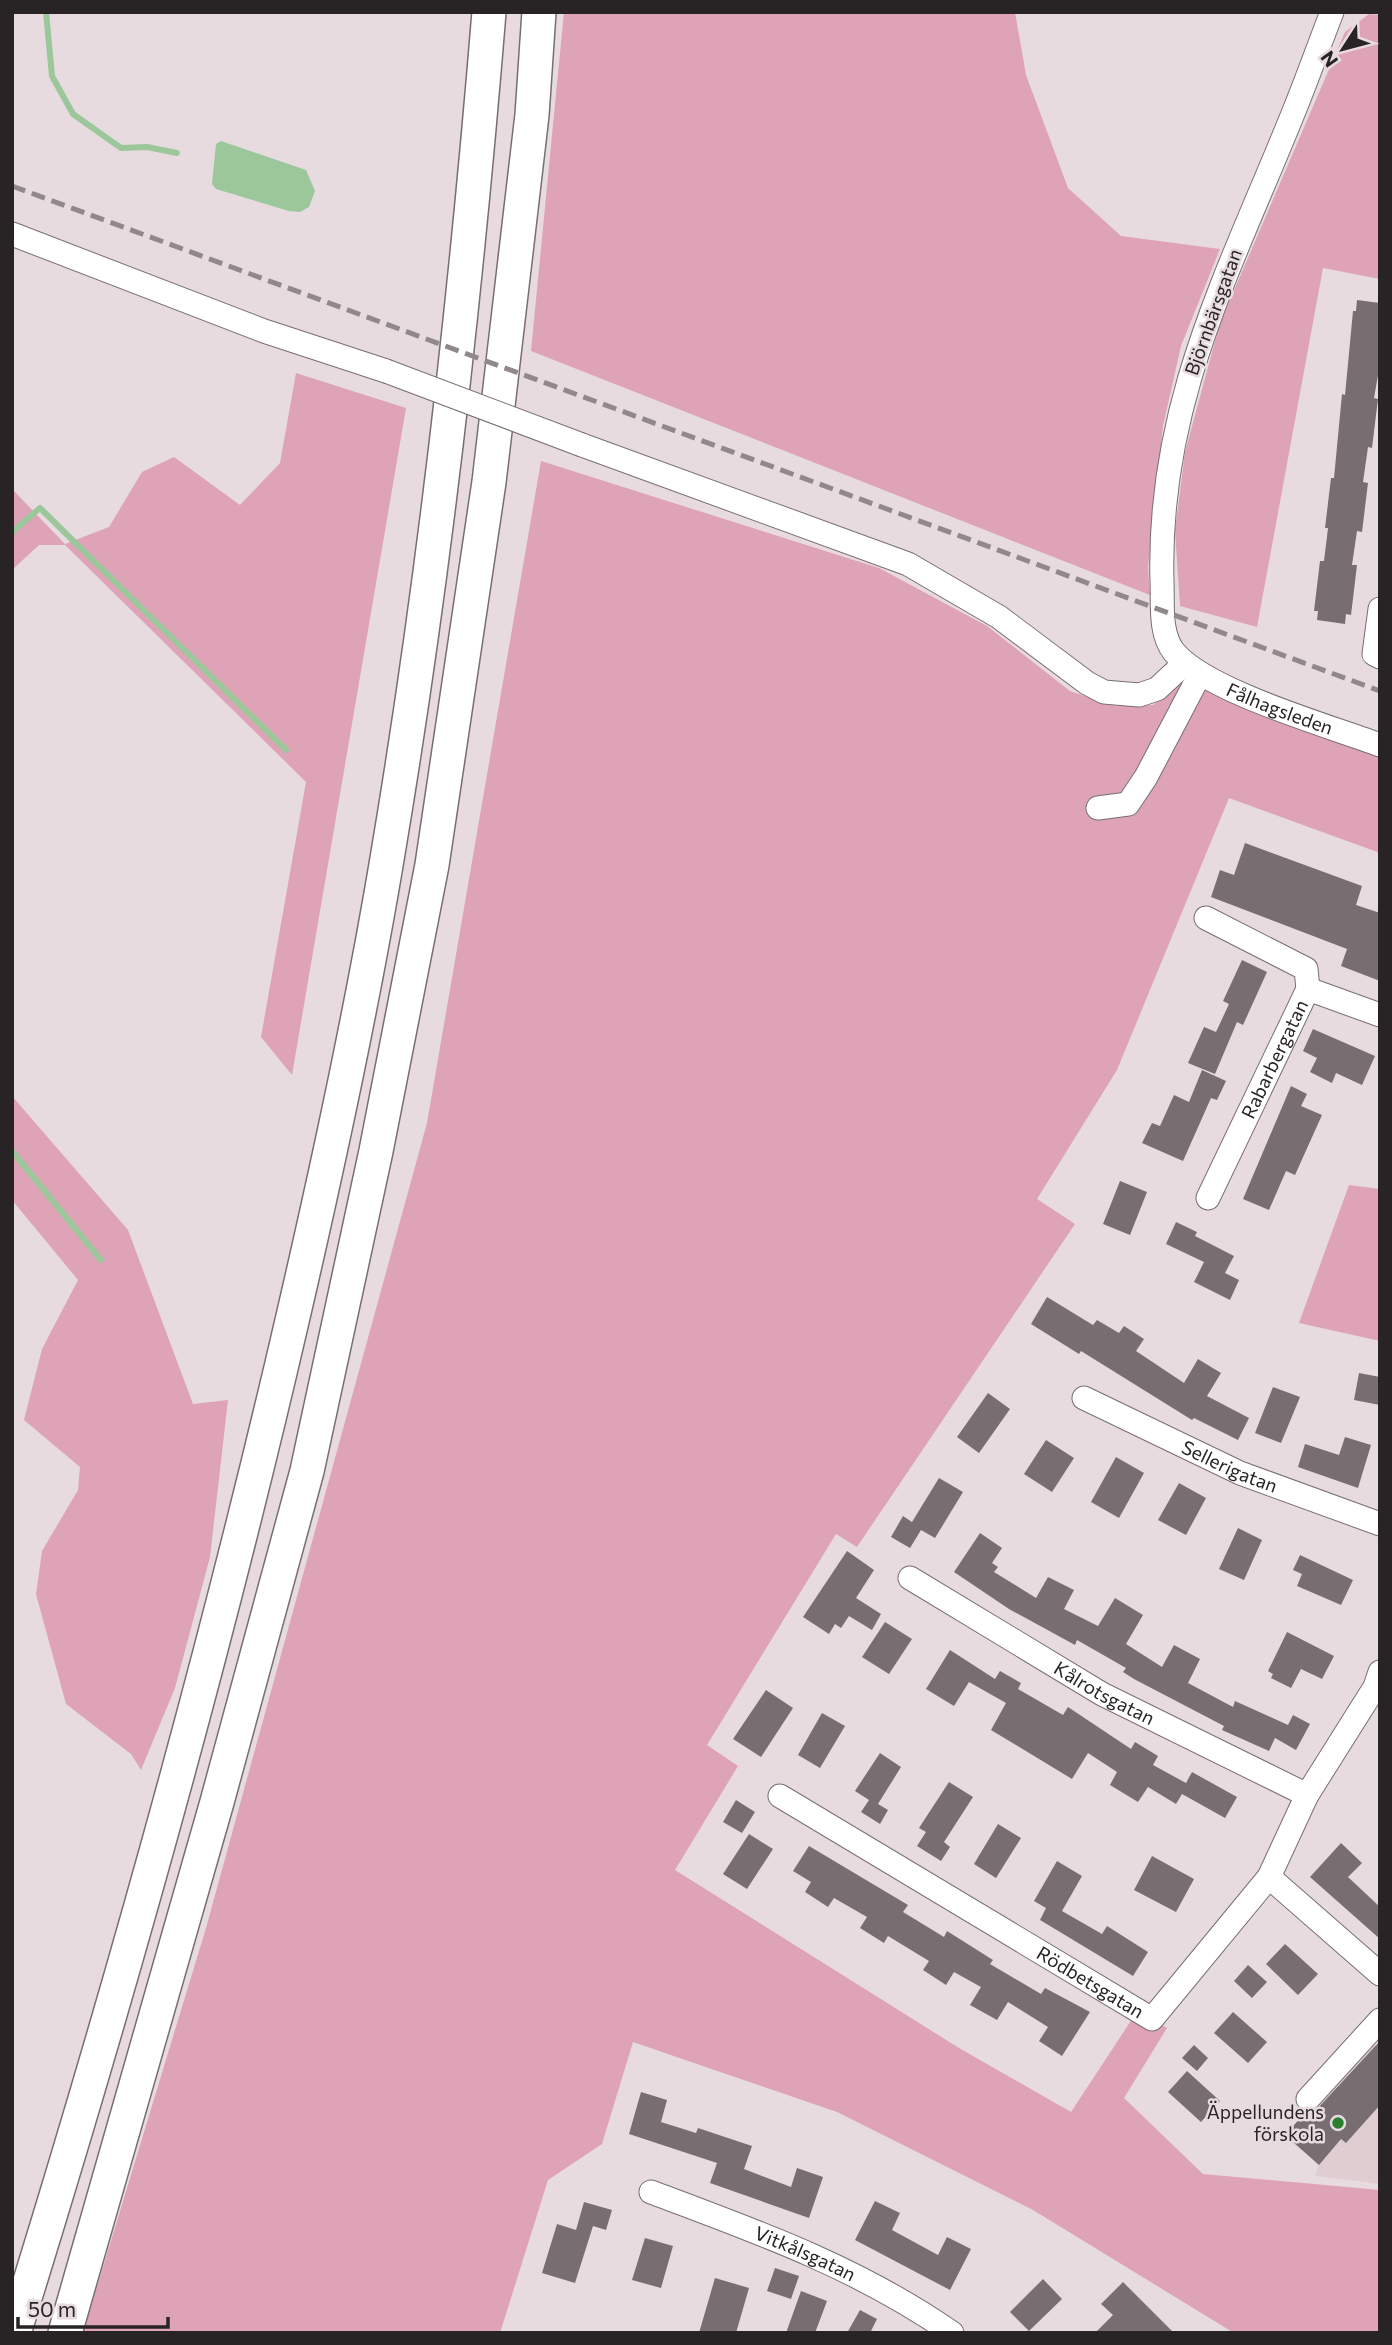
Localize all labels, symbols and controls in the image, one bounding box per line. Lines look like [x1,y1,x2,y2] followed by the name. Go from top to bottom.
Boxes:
[1308,14,1378,84] north arrow
[1315,47,1342,72] text: N
[1179,246,1246,378] street label: Björnbärsgatan
[1223,677,1336,739] street label: Fålhagsleden
[1236,996,1312,1122] street label: Rabarbergatan
[1178,1435,1281,1497] street label: Sellerigatan
[1050,1656,1159,1729] street label: Kålrotsgatan
[1033,1941,1148,2023] street label: Rödbetsgatan
[1207,2100,1324,2145] place label: Äppellundens förskola
[1330,2115,1346,2131] marker: Äppellundens förskola
[752,2221,860,2285] street label: Vitkålsgatan
[18,2286,168,2330] scale bar
[28,2296,76,2321] text: 50 m

